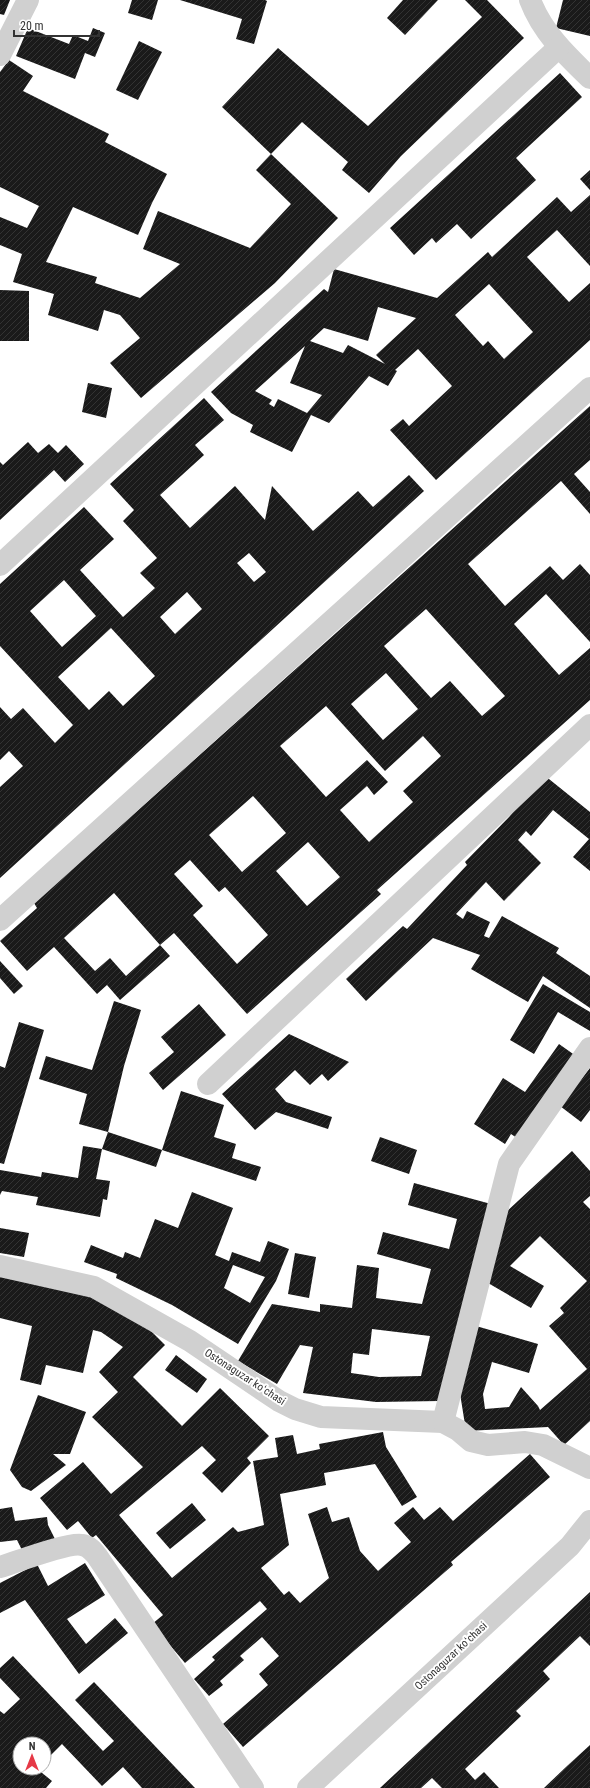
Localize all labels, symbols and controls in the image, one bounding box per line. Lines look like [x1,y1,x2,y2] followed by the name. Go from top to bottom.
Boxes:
[14,12,99,38] scale bar
[20,19,44,33] text: 20 m
[202,1346,288,1408] street label: Ostonaguzar koʻchasi
[412,1619,490,1693] street label: Ostonaguzar koʻchasi
[12,1736,52,1776] north arrow
[29,1740,36,1753] text: N

